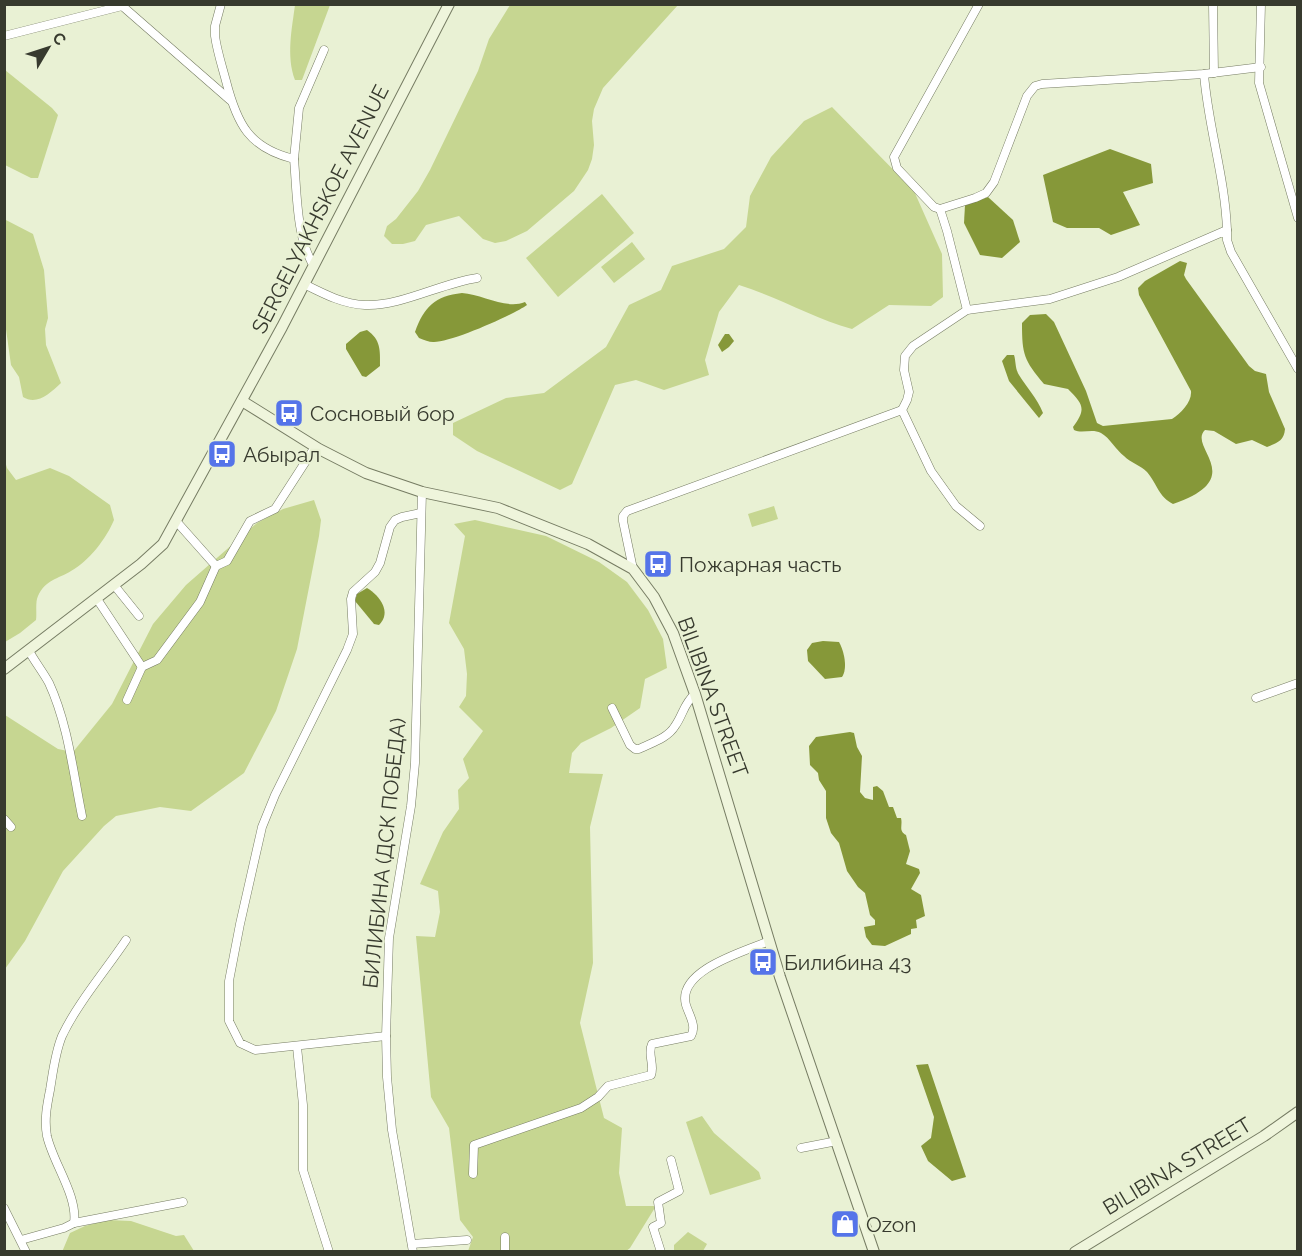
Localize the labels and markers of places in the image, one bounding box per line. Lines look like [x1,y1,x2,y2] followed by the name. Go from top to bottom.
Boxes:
[273,397,305,429] bus stop icon: Сосновый бор
[310,401,455,426] place label: Сосновый бор
[206,438,238,470] bus stop icon: Абырал
[243,442,320,467] place label: Абырал
[642,548,674,580] bus stop icon: Пожарная часть
[679,552,841,577] place label: Пожарная часть
[747,946,779,978] bus stop icon: Билибина 43
[784,950,912,975] place label: Билибина 43
[829,1208,861,1240] shop icon: Ozon
[866,1212,917,1237] place label: Ozon

